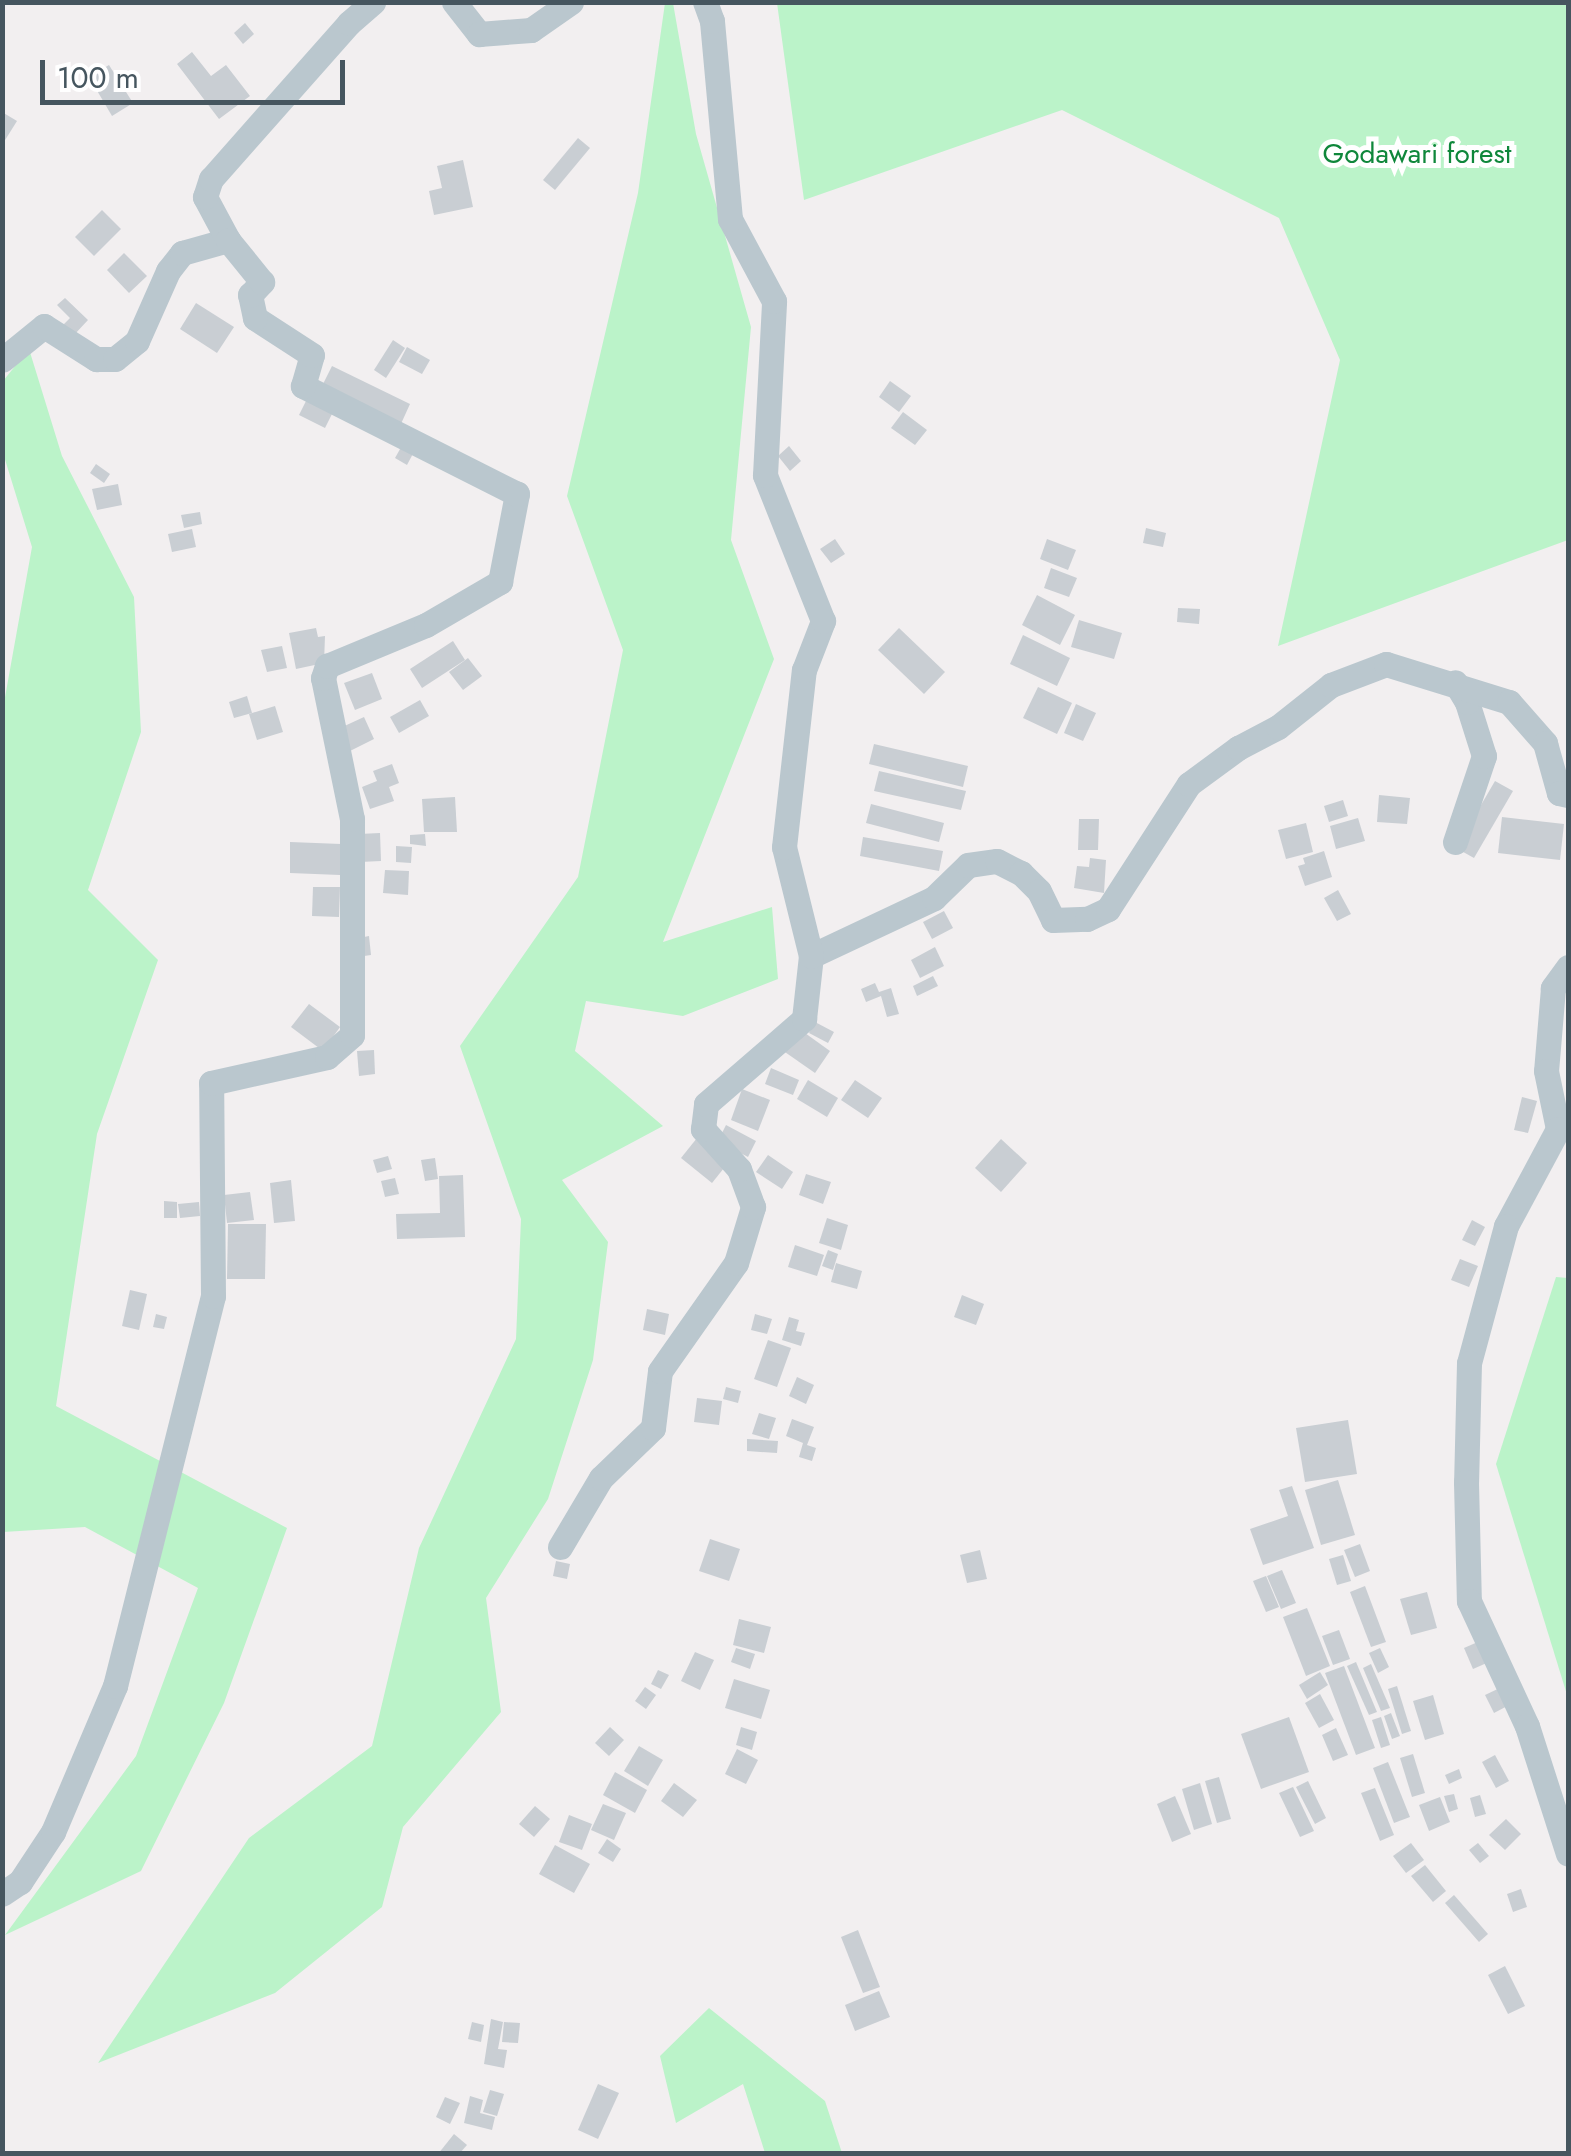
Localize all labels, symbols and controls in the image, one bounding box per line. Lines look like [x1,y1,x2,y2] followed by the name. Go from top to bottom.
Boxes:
[45,40,350,102] scale bar
[57,56,139,99] text: 100 m
[1323,137,1511,171] park label: Godawari forest

